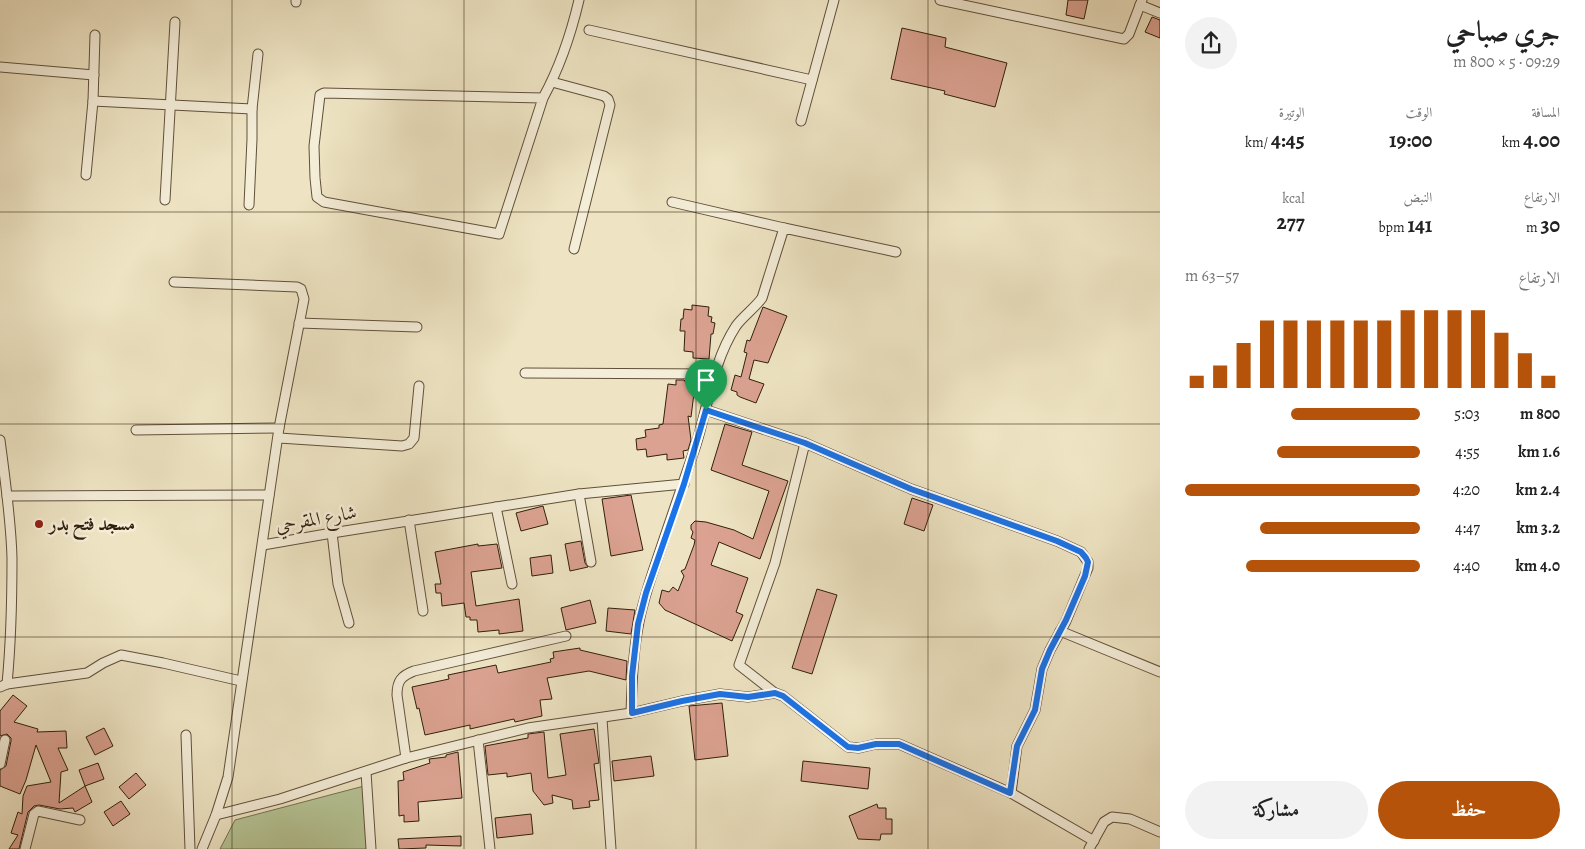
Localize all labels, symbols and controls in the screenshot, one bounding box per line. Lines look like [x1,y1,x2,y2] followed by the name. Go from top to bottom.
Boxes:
[1446,13,1560,51] text: جري صباحي
[1185,17,1237,69] button: share
[1453,51,1560,73] text: 09:29 · 5 × 800 m
[1279,103,1305,122] text: الوتيرة
[1406,103,1432,122] text: الوقت
[1531,103,1560,122] text: المسافة
[1271,126,1305,154] text: 4:45
[1389,126,1432,154] text: 19:00
[1523,126,1560,154] text: 4.00
[1245,133,1271,152] text: /km
[1502,133,1523,152] text: km
[1403,188,1432,207] text: النبض
[1524,188,1560,207] text: الارتفاع
[1282,189,1305,208] text: kcal
[1277,208,1305,236] text: 277
[1407,211,1432,239] text: 141
[1540,211,1560,239] text: 30
[1379,218,1407,237] text: bpm
[1526,218,1540,237] text: m
[1185,265,1239,287] text: 57–63 m
[1518,267,1560,289] text: الارتفاع
[685,359,727,410] pin
[692,366,720,394] icon: arrive
[1454,403,1480,425] text: 5:03
[1520,403,1560,425] text: 800 m
[1455,441,1480,463] text: 4:55
[1518,441,1560,463] text: 1.6 km
[1453,479,1480,501] text: 4:20
[1516,479,1560,501] text: 2.4 km
[273,499,359,541] street label: شارع المقرحي
[47,511,135,541] place label: مسجد فتح بدر
[1455,517,1480,539] text: 4:47
[1517,517,1560,539] text: 3.2 km
[33,518,45,530] marker: مسجد فتح بدر
[1453,555,1480,577] text: 4:40
[1516,555,1560,577] text: 4.0 km
[1185,781,1368,839] button: مشاركة
[1378,781,1560,839] button: حفظ

